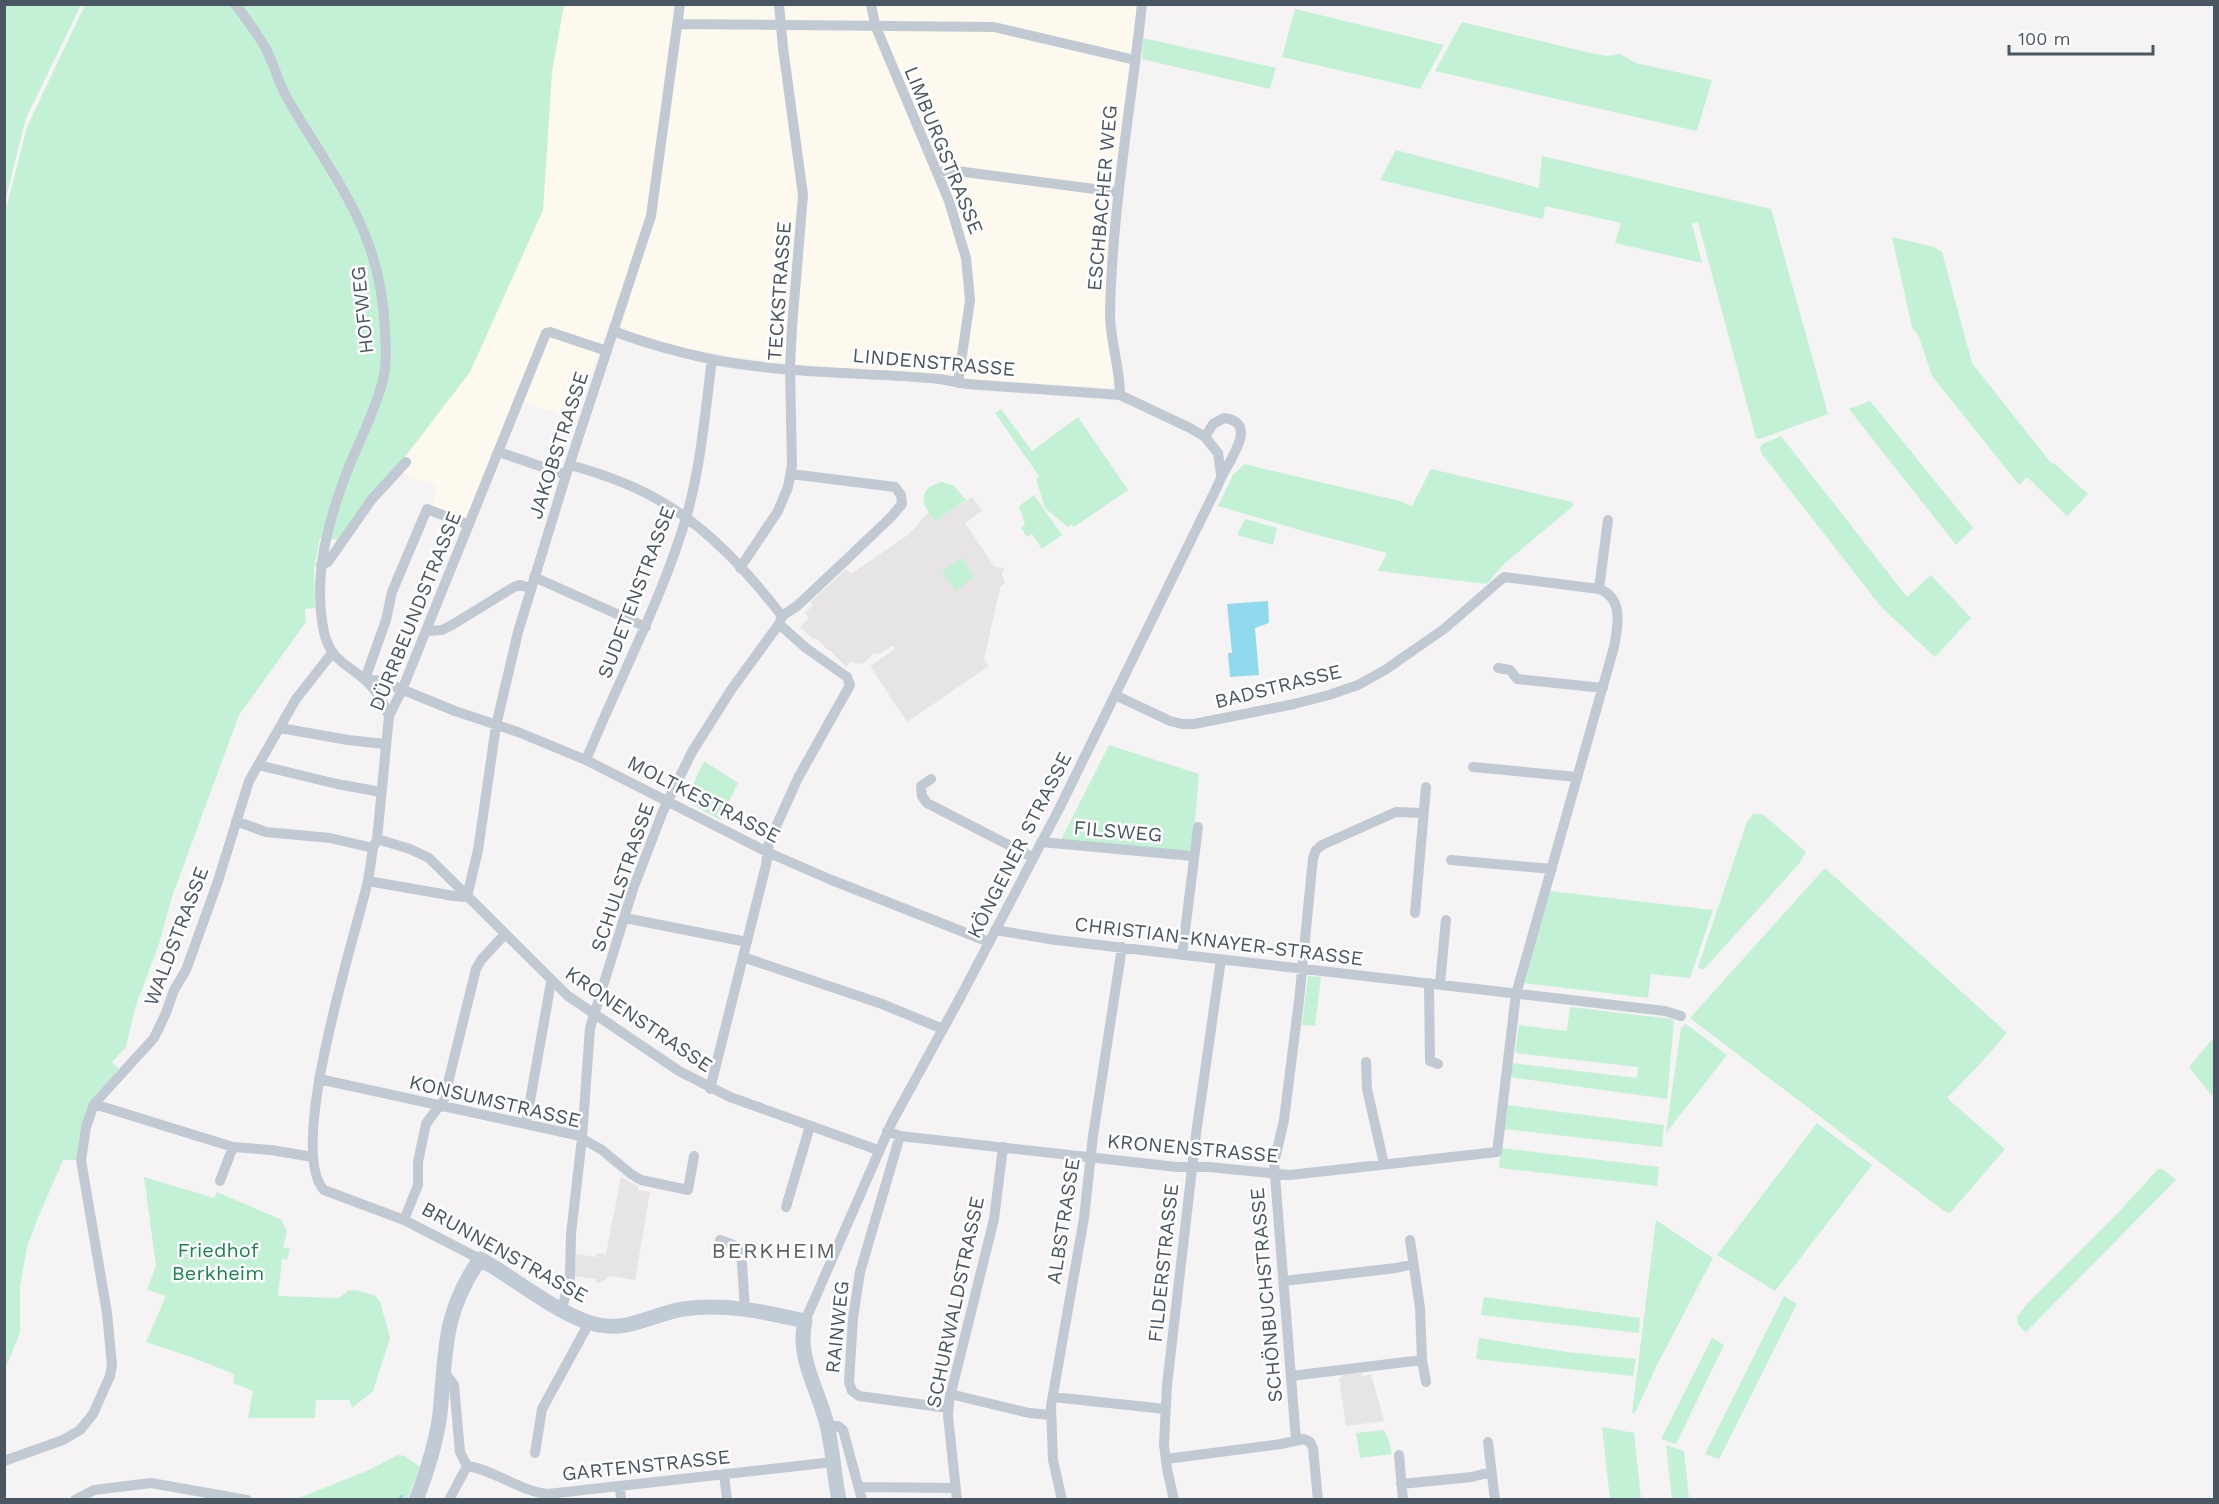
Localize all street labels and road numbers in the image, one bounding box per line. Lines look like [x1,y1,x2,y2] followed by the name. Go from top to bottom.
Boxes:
[899,63,989,237] street label: LIMBURGSTRASSE
[1082,104,1122,292] street label: ESCHBACHER WEG
[762,220,796,362] street label: TECKSTRASSE
[345,265,379,355] street label: HOFWEG
[852,343,1016,381] street label: LINDENSTRASSE
[523,368,593,522] street label: JAKOBSTRASSE
[592,502,680,682] street label: SUDETENSTRASSE
[364,508,466,714] street label: DÜRRBEUNDSTRASSE
[1212,659,1344,713] street label: BADSTRASSE
[962,748,1076,942] street label: KÖNGENER STRASSE
[624,750,784,848] street label: MOLTKESTRASSE
[585,799,659,955] street label: SCHULSTRASSE
[1073,815,1163,847] street label: FILSWEG
[138,863,214,1009] street label: WALDSTRASSE
[1073,911,1365,971] street label: CHRISTIAN-KNAYER-STRASSE
[561,961,717,1077] street label: KRONENSTRASSE
[407,1070,583,1132] street label: KONSUMSTRASSE
[1106,1129,1280,1167] street label: KRONENSTRASSE
[1041,1156,1085,1286] street label: ALBSTRASSE
[1143,1182,1183,1344] street label: FILDERSTRASSE
[1245,1187,1287,1403] street label: SCHÖNBUCHSTRASSE
[921,1194,989,1410] street label: SCHURWALDSTRASSE
[418,1196,592,1308] street label: BRUNNENSTRASSE
[820,1279,854,1375] street label: RAINWEG
[561,1444,731,1486] street label: GARTENSTRASSE

